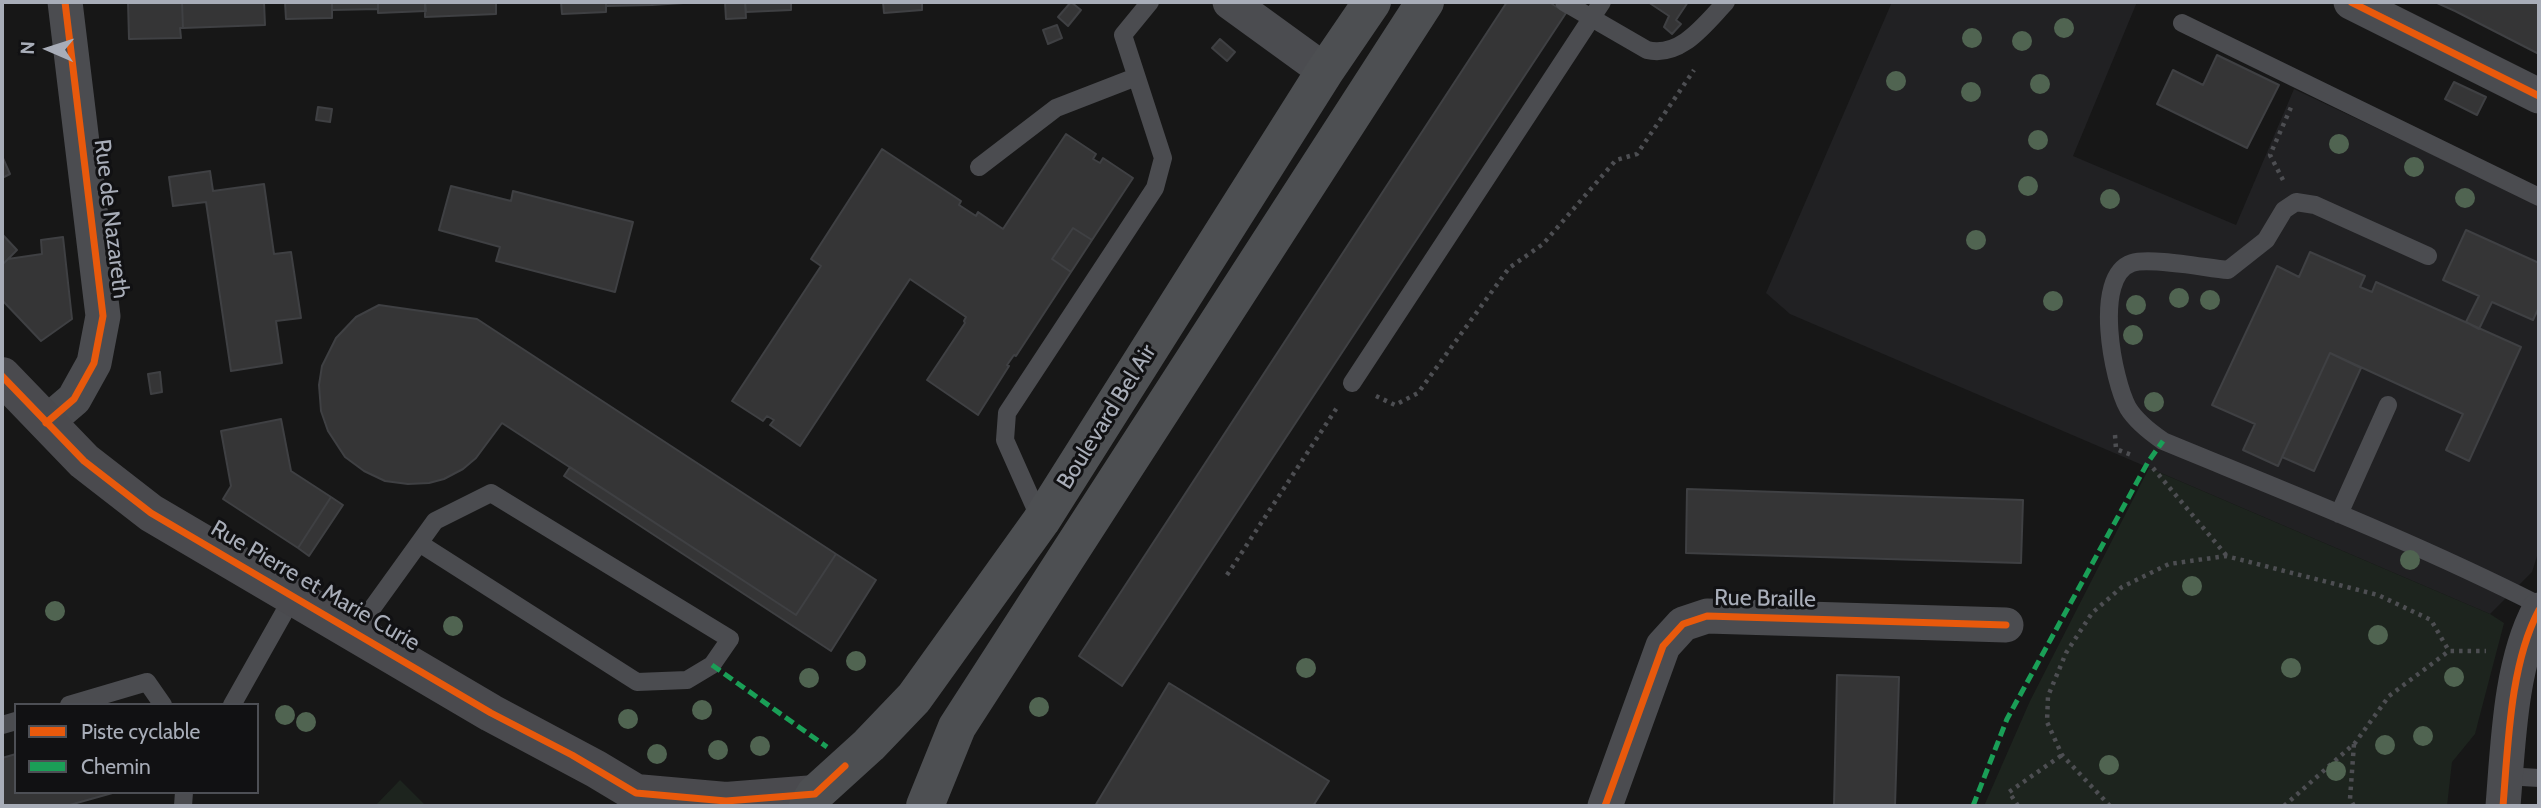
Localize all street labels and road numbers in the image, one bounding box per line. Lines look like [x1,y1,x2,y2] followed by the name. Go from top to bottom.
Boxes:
[88,138,134,300] street label: Rue de Nazareth
[1052,340,1162,494] street label: Boulevard Bel Air
[206,515,424,657] street label: Rue Pierre et Marie Curie
[1714,584,1816,614] street label: Rue Braille

